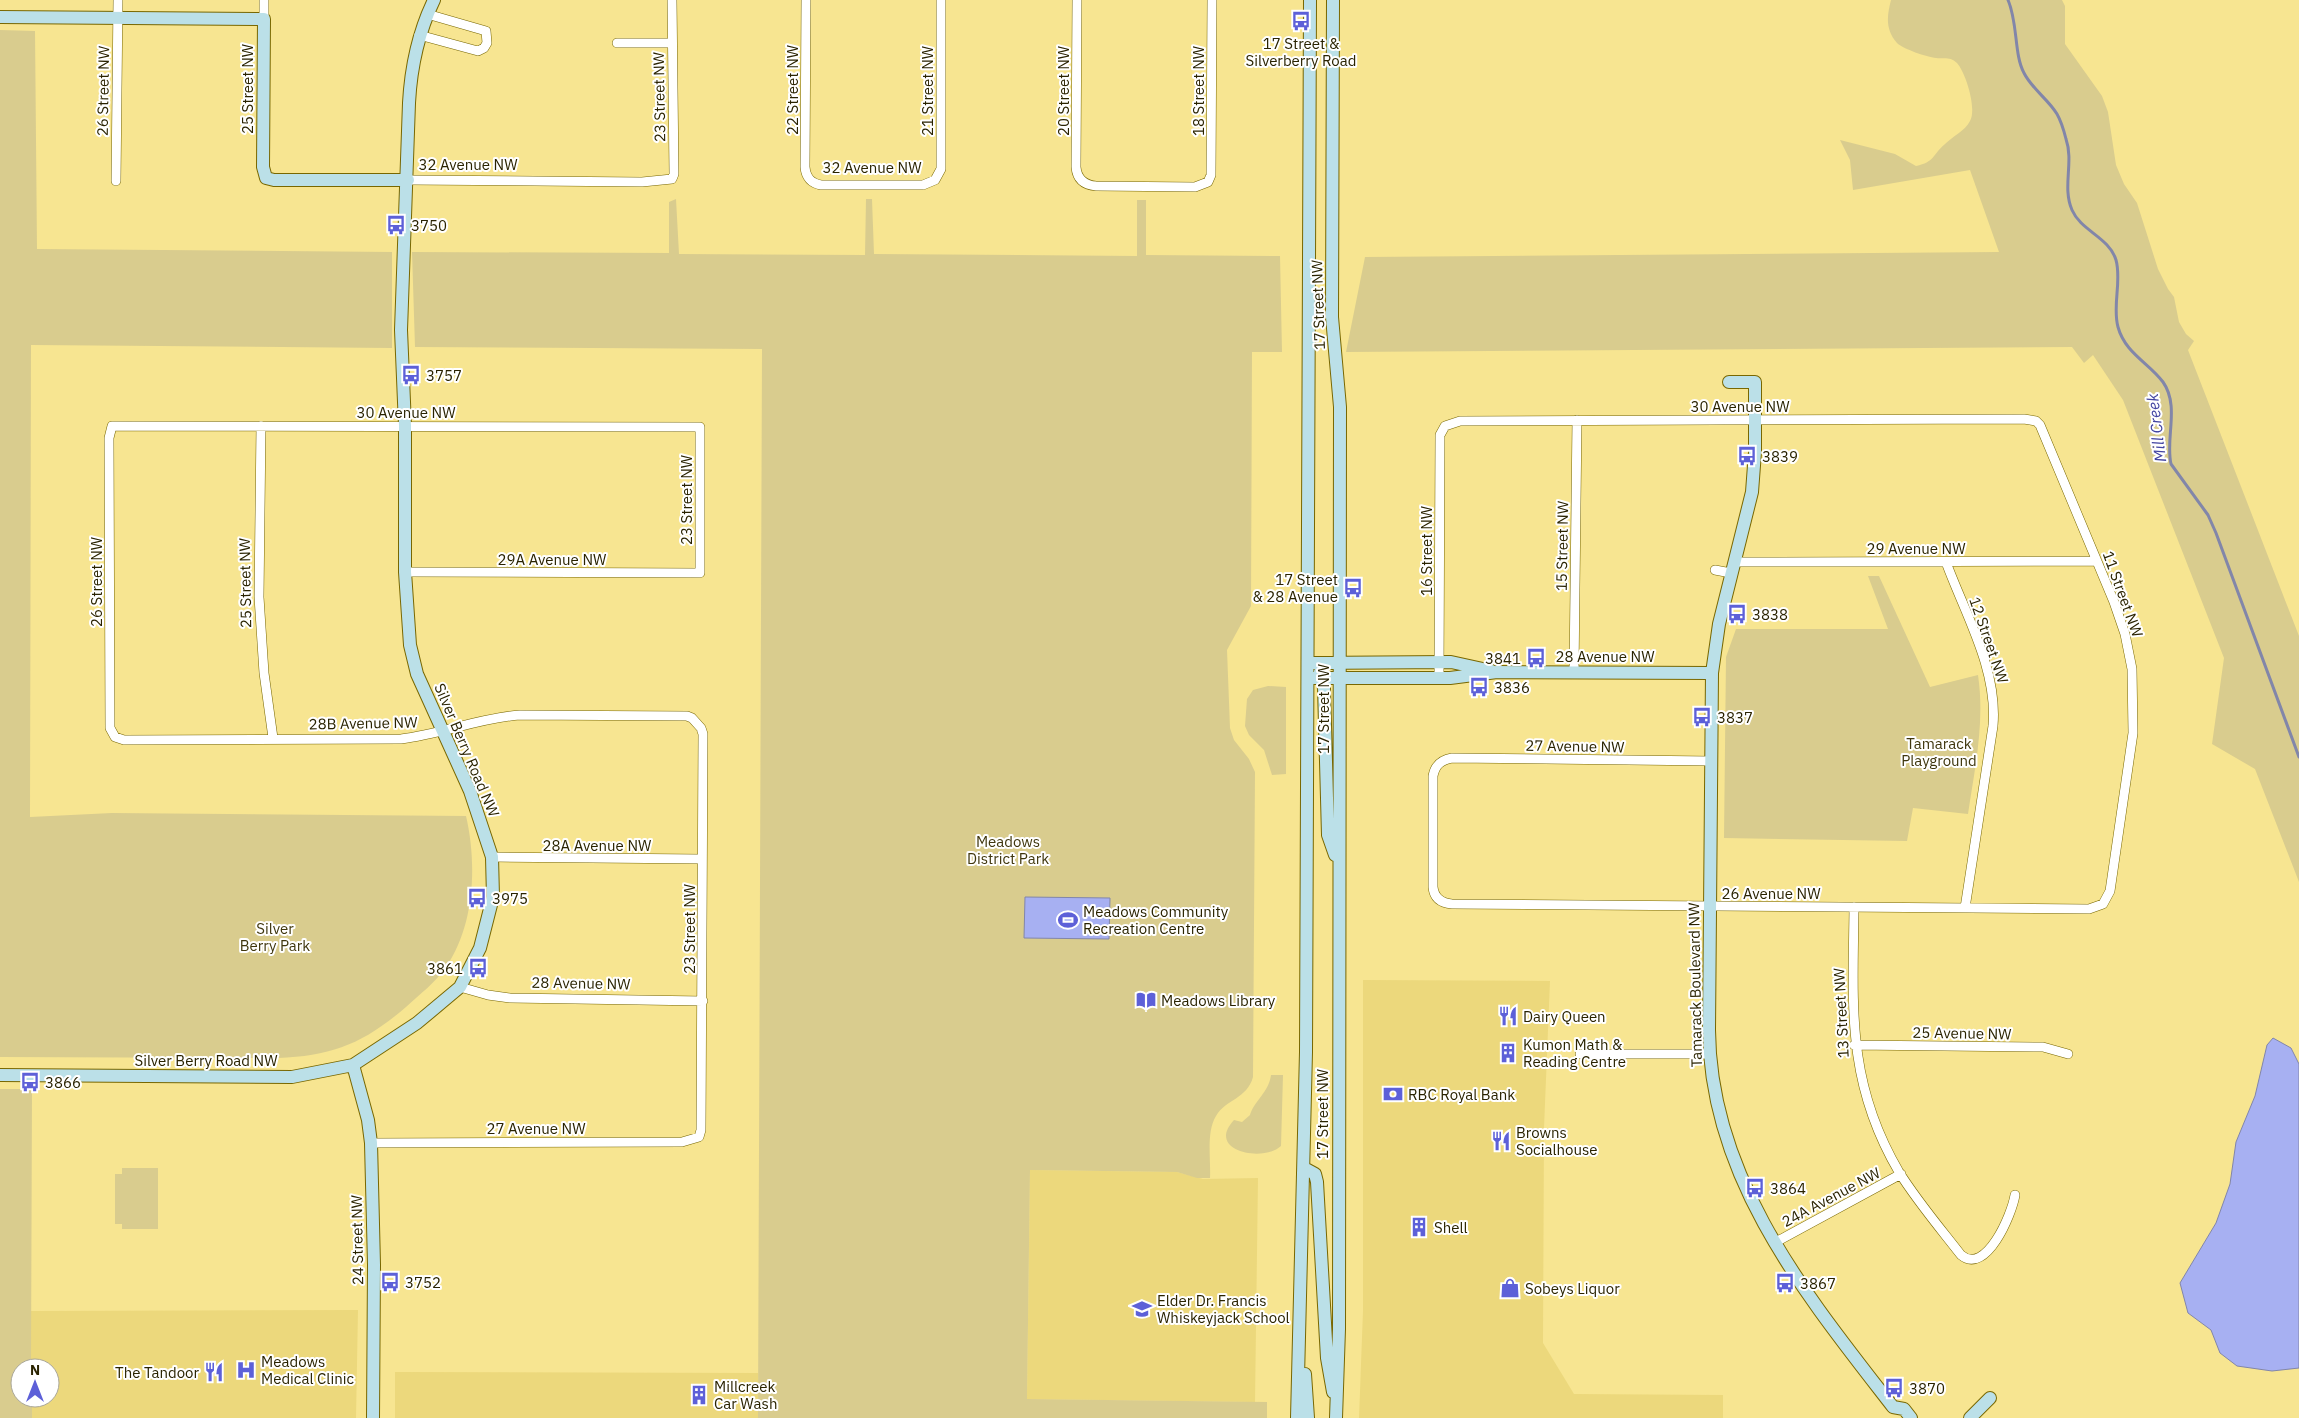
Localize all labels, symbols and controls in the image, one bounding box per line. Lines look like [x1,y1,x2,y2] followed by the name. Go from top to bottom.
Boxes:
[1290,10,1312,32] bus stop icon: 17 Street & Silverberry Road
[1245,34,1357,70] place label: 17 Street & Silverberry Road
[238,43,257,134] street label: 25 Street NW
[783,44,802,135] street label: 22 Street NW
[93,45,113,136] street label: 26 Street NW
[918,45,937,136] street label: 21 Street NW
[1054,45,1073,136] street label: 20 Street NW
[1189,45,1208,136] street label: 18 Street NW
[649,51,669,142] street label: 23 Street NW
[418,155,518,174] street label: 32 Avenue NW
[822,158,922,177] street label: 32 Avenue NW
[385,214,407,236] bus stop icon: 3750
[411,216,447,235] place label: 3750
[1307,259,1329,350] street label: 17 Street NW
[400,364,422,386] bus stop icon: 3757
[426,366,462,385] place label: 3757
[2142,392,2170,463] water label: Mill Creek
[1690,397,1790,416] street label: 30 Avenue NW
[356,403,456,422] street label: 30 Avenue NW
[1736,445,1758,467] bus stop icon: 3839
[1762,447,1798,466] place label: 3839
[677,454,696,545] street label: 23 Street NW
[1552,500,1572,591] street label: 15 Street NW
[1417,505,1436,596] street label: 16 Street NW
[87,536,106,627] street label: 26 Street NW
[235,537,255,628] street label: 25 Street NW
[1866,539,1966,558] street label: 29 Avenue NW
[2099,548,2148,640] street label: 11 Street NW
[498,550,607,569] street label: 29A Avenue NW
[1252,570,1338,606] place label: 17 Street & 28 Avenue
[1342,577,1364,599] bus stop icon: 17 Street & 28 Avenue
[1965,594,2013,686] street label: 12 Street NW
[1726,603,1748,625] bus stop icon: 3838
[1752,605,1788,624] place label: 3838
[1525,647,1547,669] bus stop icon: 3841
[1555,647,1655,666] street label: 28 Avenue NW
[1485,649,1521,668] place label: 3841
[1314,663,1333,754] street label: 17 Street NW
[1468,676,1490,698] bus stop icon: 3836
[1494,678,1530,697] place label: 3836
[430,680,504,820] street label: Silver Berry Road NW
[1691,706,1713,728] bus stop icon: 3837
[1717,708,1753,727] place label: 3837
[308,713,418,733] street label: 28B Avenue NW
[1901,734,1977,770] park label: Tamarack Playground
[1525,736,1625,756] street label: 27 Avenue NW
[967,832,1049,868] park label: Meadows District Park
[543,836,652,855] street label: 28A Avenue NW
[680,883,699,974] street label: 23 Street NW
[1721,884,1821,903] street label: 26 Avenue NW
[466,887,488,909] bus stop icon: 3975
[492,889,528,908] place label: 3975
[1083,902,1229,938] place label: Meadows Community Recreation Centre
[1684,902,1706,1068] street label: Tamarack Boulevard NW
[1057,909,1079,931] sports icon: Meadows Community Recreation Centre
[240,919,310,955] park label: Silver Berry Park
[467,957,489,979] bus stop icon: 3861
[427,959,463,978] place label: 3861
[1829,967,1853,1059] street label: 13 Street NW
[531,973,631,993] street label: 28 Avenue NW
[1135,989,1157,1011] library icon: Meadows Library
[1161,991,1276,1010] place label: Meadows Library
[1497,1005,1519,1027] restaurant icon: Dairy Queen
[1523,1007,1606,1026] place label: Dairy Queen
[1912,1023,2012,1043] street label: 25 Avenue NW
[1523,1035,1626,1071] place label: Kumon Math & Reading Centre
[1497,1042,1519,1064] building icon: Kumon Math & Reading Centre
[134,1051,278,1070] street label: Silver Berry Road NW
[1313,1068,1332,1159] street label: 17 Street NW
[19,1071,41,1093] bus stop icon: 3866
[45,1073,81,1092] place label: 3866
[1382,1083,1404,1105] bank icon: RBC Royal Bank
[1408,1085,1515,1104] place label: RBC Royal Bank
[486,1119,586,1138] street label: 27 Avenue NW
[1516,1123,1597,1159] place label: Browns Socialhouse
[1490,1130,1512,1152] restaurant icon: Browns Socialhouse
[1779,1163,1884,1231] street label: 24A Avenue NW
[1744,1177,1766,1199] bus stop icon: 3864
[1770,1179,1806,1198] place label: 3864
[347,1194,367,1285] street label: 24 Street NW
[1408,1216,1430,1238] building icon: Shell
[1434,1218,1468,1237] place label: Shell
[379,1271,401,1293] bus stop icon: 3752
[1774,1272,1796,1294] bus stop icon: 3867
[405,1273,441,1292] place label: 3752
[1800,1274,1836,1293] place label: 3867
[1499,1277,1521,1299] shop icon: Sobeys Liquor
[1525,1279,1620,1298] place label: Sobeys Liquor
[1157,1291,1290,1327] place label: Elder Dr. Francis Whiskeyjack School
[1131,1298,1153,1320] school or university icon: Elder Dr. Francis Whiskeyjack School
[261,1352,354,1388] place label: Meadows Medical Clinic
[10,1358,60,1408] north arrow
[235,1359,257,1381] hospital icon: Meadows Medical Clinic
[30,1361,40,1379] text: N
[203,1361,225,1383] restaurant icon: The Tandoor
[115,1363,199,1382] place label: The Tandoor
[714,1377,777,1413] place label: Millcreek Car Wash
[1883,1377,1905,1399] bus stop icon: 3870
[1909,1379,1945,1398] place label: 3870
[688,1384,710,1406] building icon: Millcreek Car Wash

